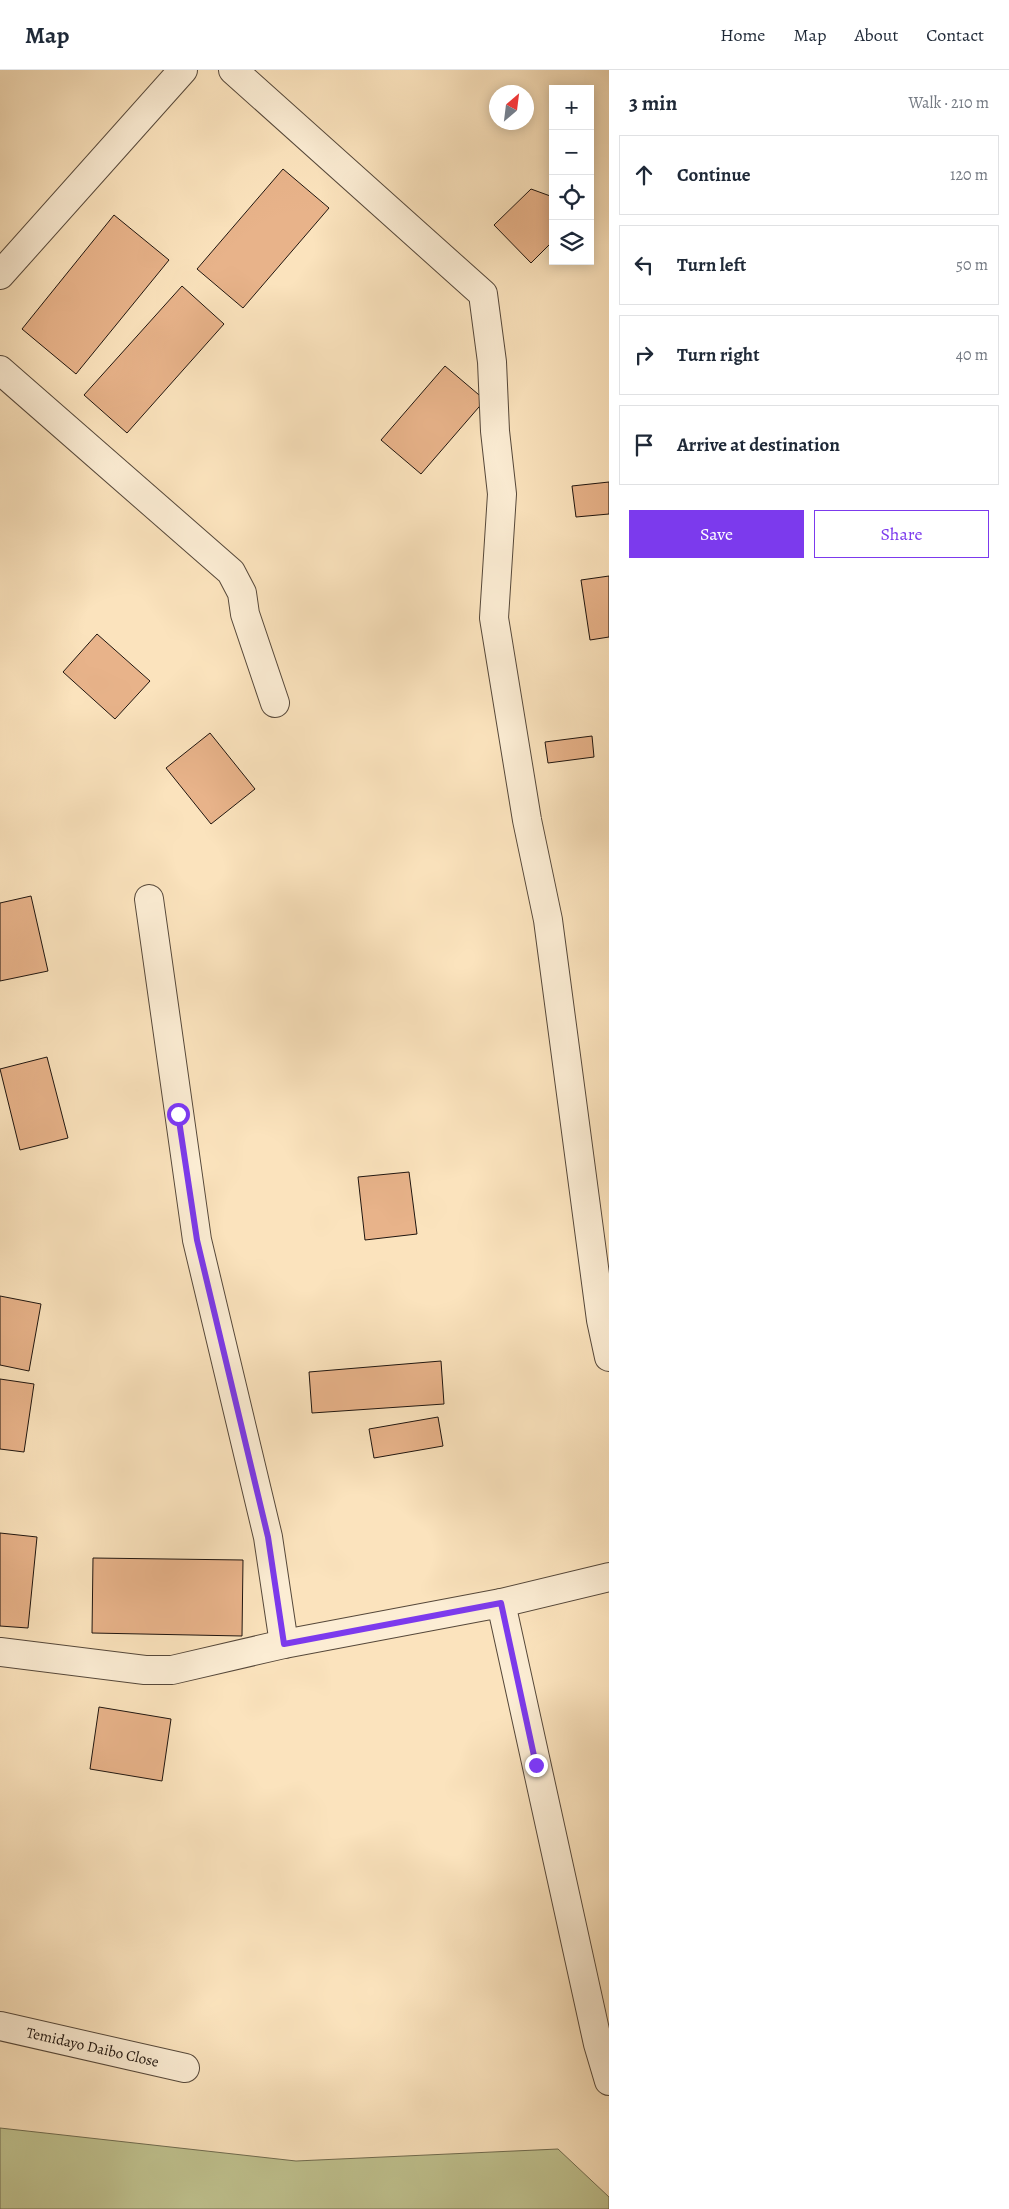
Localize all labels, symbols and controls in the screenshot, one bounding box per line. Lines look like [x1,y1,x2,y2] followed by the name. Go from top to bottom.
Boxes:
[25,19,69,51] text: Map
[720,23,765,47] text: Home
[793,23,826,47] text: Map
[854,23,898,47] text: About
[926,23,984,47] text: Contact
[489,85,534,130] north arrow
[549,85,594,265] map controls
[549,85,594,130] button: +
[629,89,677,117] text: 3 min
[908,92,989,114] text: Walk · 210 m
[549,130,594,175] button: −
[630,161,658,189] icon: ahead
[677,162,751,188] text: Continue
[950,164,988,186] text: 120 m
[549,175,594,220] button: locate
[549,220,594,265] button: layers
[630,251,658,279] icon: left
[677,252,746,278] text: Turn left
[956,254,988,276] text: 50 m
[630,341,658,369] icon: right
[677,342,759,368] text: Turn right
[956,344,988,366] text: 40 m
[630,431,658,459] icon: arrive
[677,432,840,458] text: Arrive at destination
[629,510,804,558] button: Save
[814,510,989,558] button: Share
[167,1103,190,1126] route start
[525,1754,548,1777] route end
[24,2022,161,2072] street label: Temidayo Daibo Close

